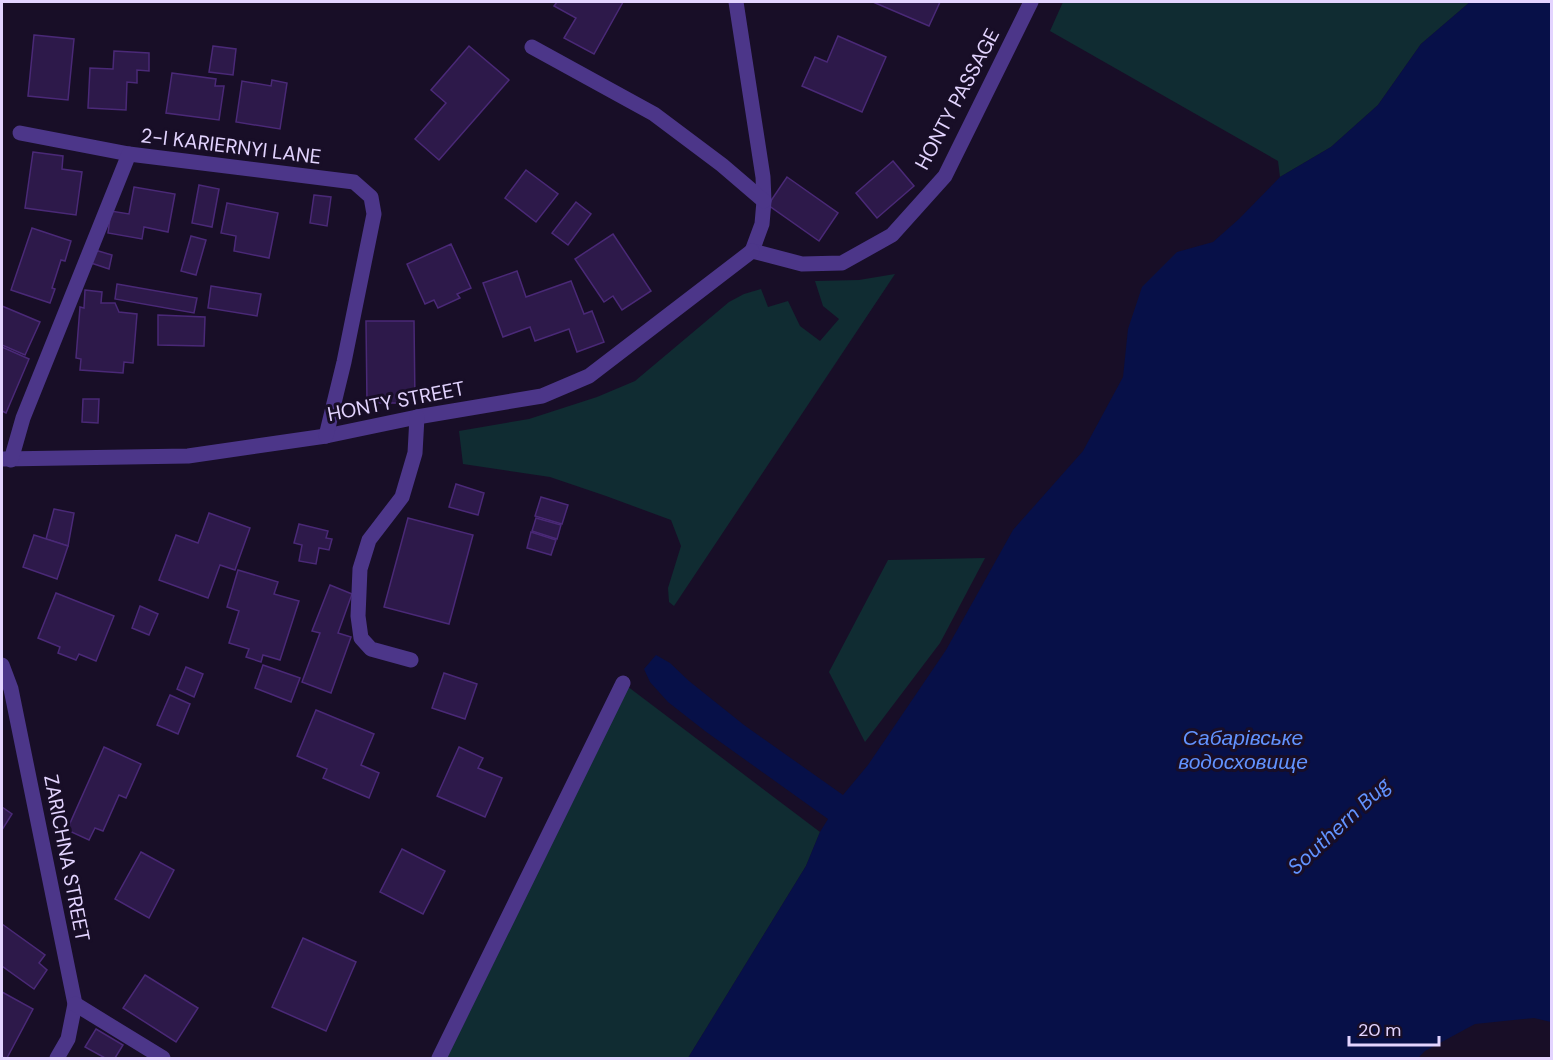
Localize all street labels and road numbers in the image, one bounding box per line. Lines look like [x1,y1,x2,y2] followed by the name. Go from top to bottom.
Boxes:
[909,24,1005,174] street label: HONTY PASSAGE
[139,122,323,170] street label: 2-I KARIERNYI LANE
[325,375,467,427] street label: HONTY STREET
[38,772,96,944] street label: ZARICHNA STREET

